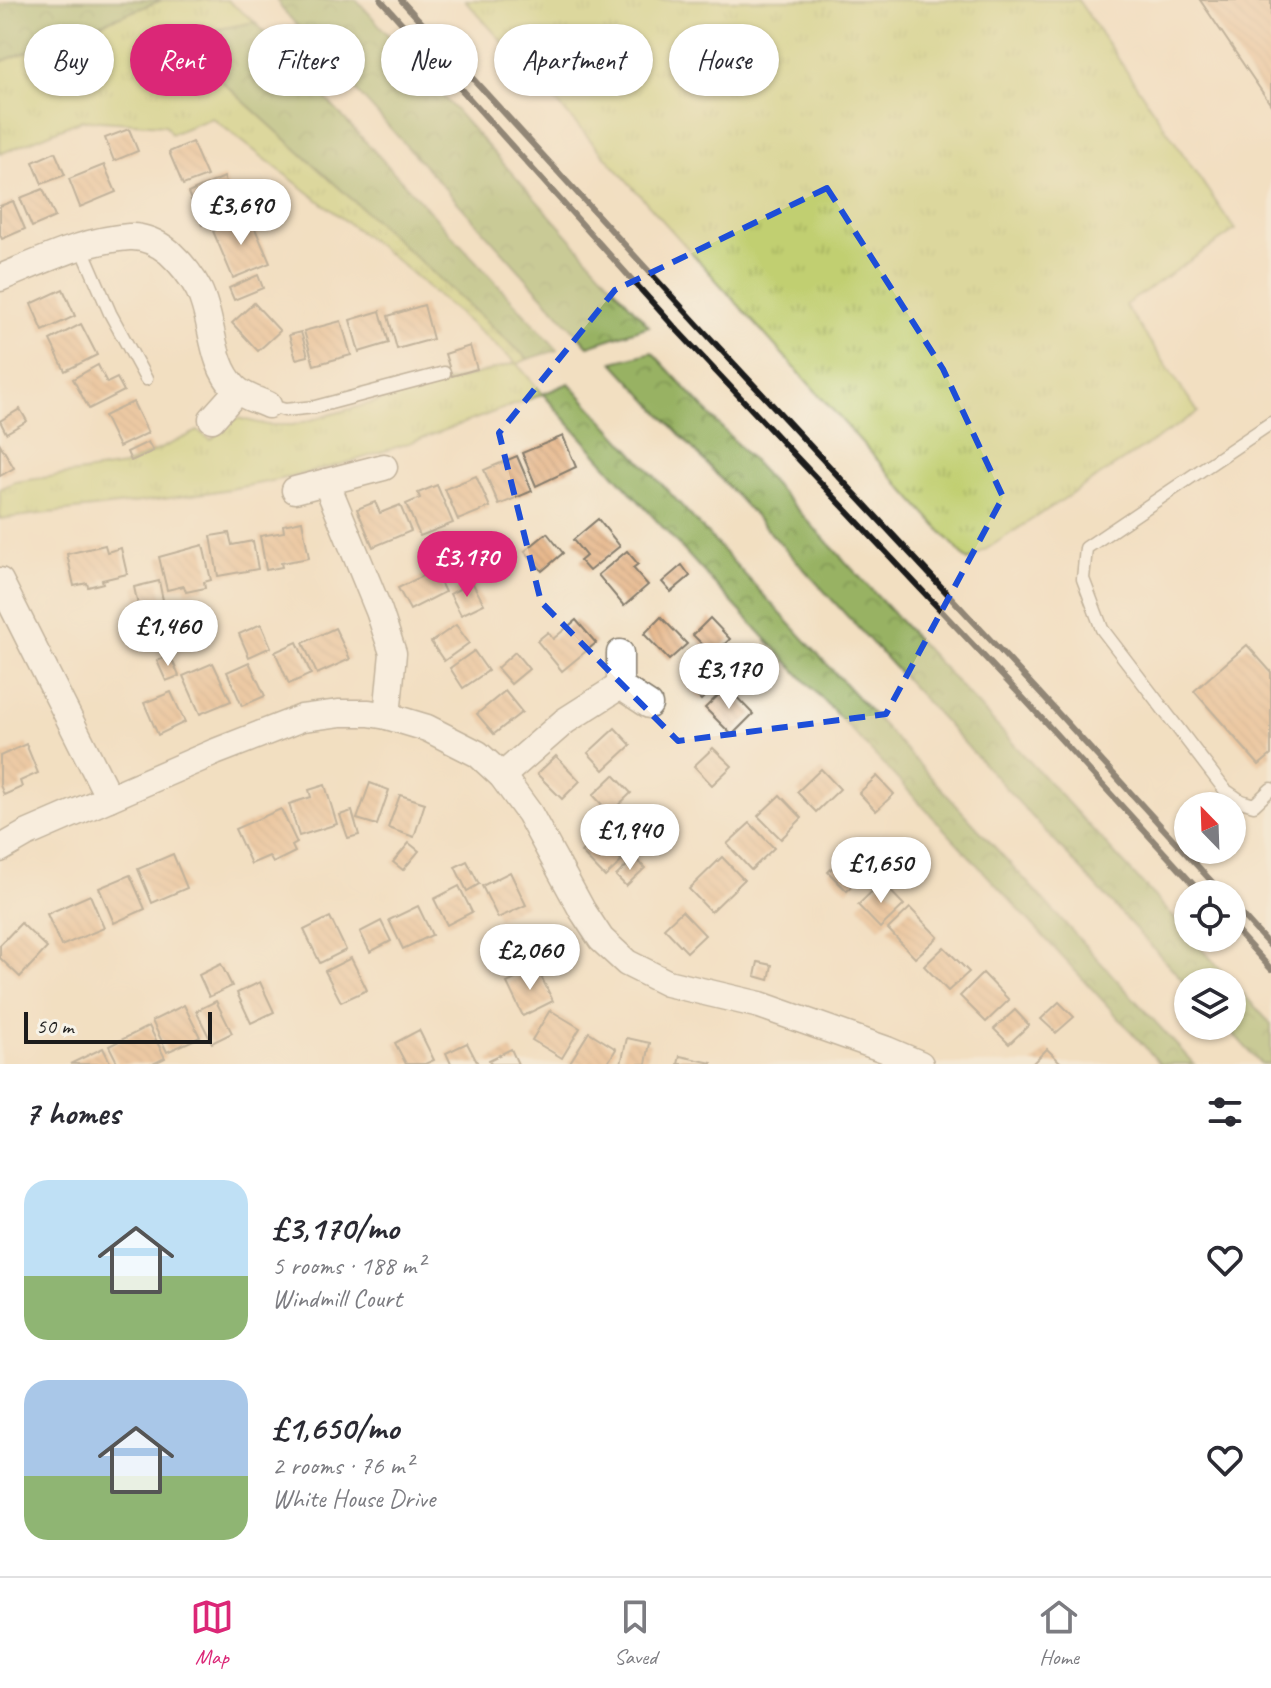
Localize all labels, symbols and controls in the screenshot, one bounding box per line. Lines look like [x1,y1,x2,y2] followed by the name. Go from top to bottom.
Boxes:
[24,24,114,96] chip: Buy
[130,24,232,96] chip: Rent
[248,24,365,96] chip: Filters
[381,24,478,96] chip: New
[494,24,653,96] chip: Apartment
[669,24,779,96] chip: House
[176,179,306,247] pin: £3,690
[209,188,273,221] text: £3,690
[402,531,532,599] pin: £3,170
[435,540,499,573] text: £3,170
[103,600,233,668] pin: £1,460
[136,609,200,642] text: £1,460
[664,643,794,711] pin: £3,170
[697,652,761,685] text: £3,170
[1174,792,1246,864] north arrow
[1174,792,1246,1040] map controls
[565,804,695,872] pin: £1,940
[598,813,662,846] text: £1,940
[816,837,946,905] pin: £1,650
[849,846,913,879] text: £1,650
[1174,880,1246,952] button: locate
[465,924,595,992] pin: £2,060
[498,933,562,966] text: £2,060
[1174,968,1246,1040] button: layers
[24,1008,212,1044] scale bar
[36,1012,73,1040] text: 50 m
[1203,1090,1247,1134] icon: filters
[24,1091,120,1134] text: 7 homes
[272,1206,399,1249] text: £3,170/mo
[88,1212,184,1308] icon: home
[1203,1238,1247,1282] icon: heart
[272,1249,424,1282] text: 5 rooms · 188 m²
[272,1282,402,1315] text: Windmill Court
[272,1406,399,1449] text: £1,650/mo
[88,1412,184,1508] icon: home
[1203,1438,1247,1482] icon: heart
[272,1449,413,1482] text: 2 rooms · 76 m²
[272,1482,435,1515] text: White House Drive
[190,1595,234,1671] tab: Map
[613,1595,657,1671] tab: Saved
[1037,1595,1081,1671] tab: Home

